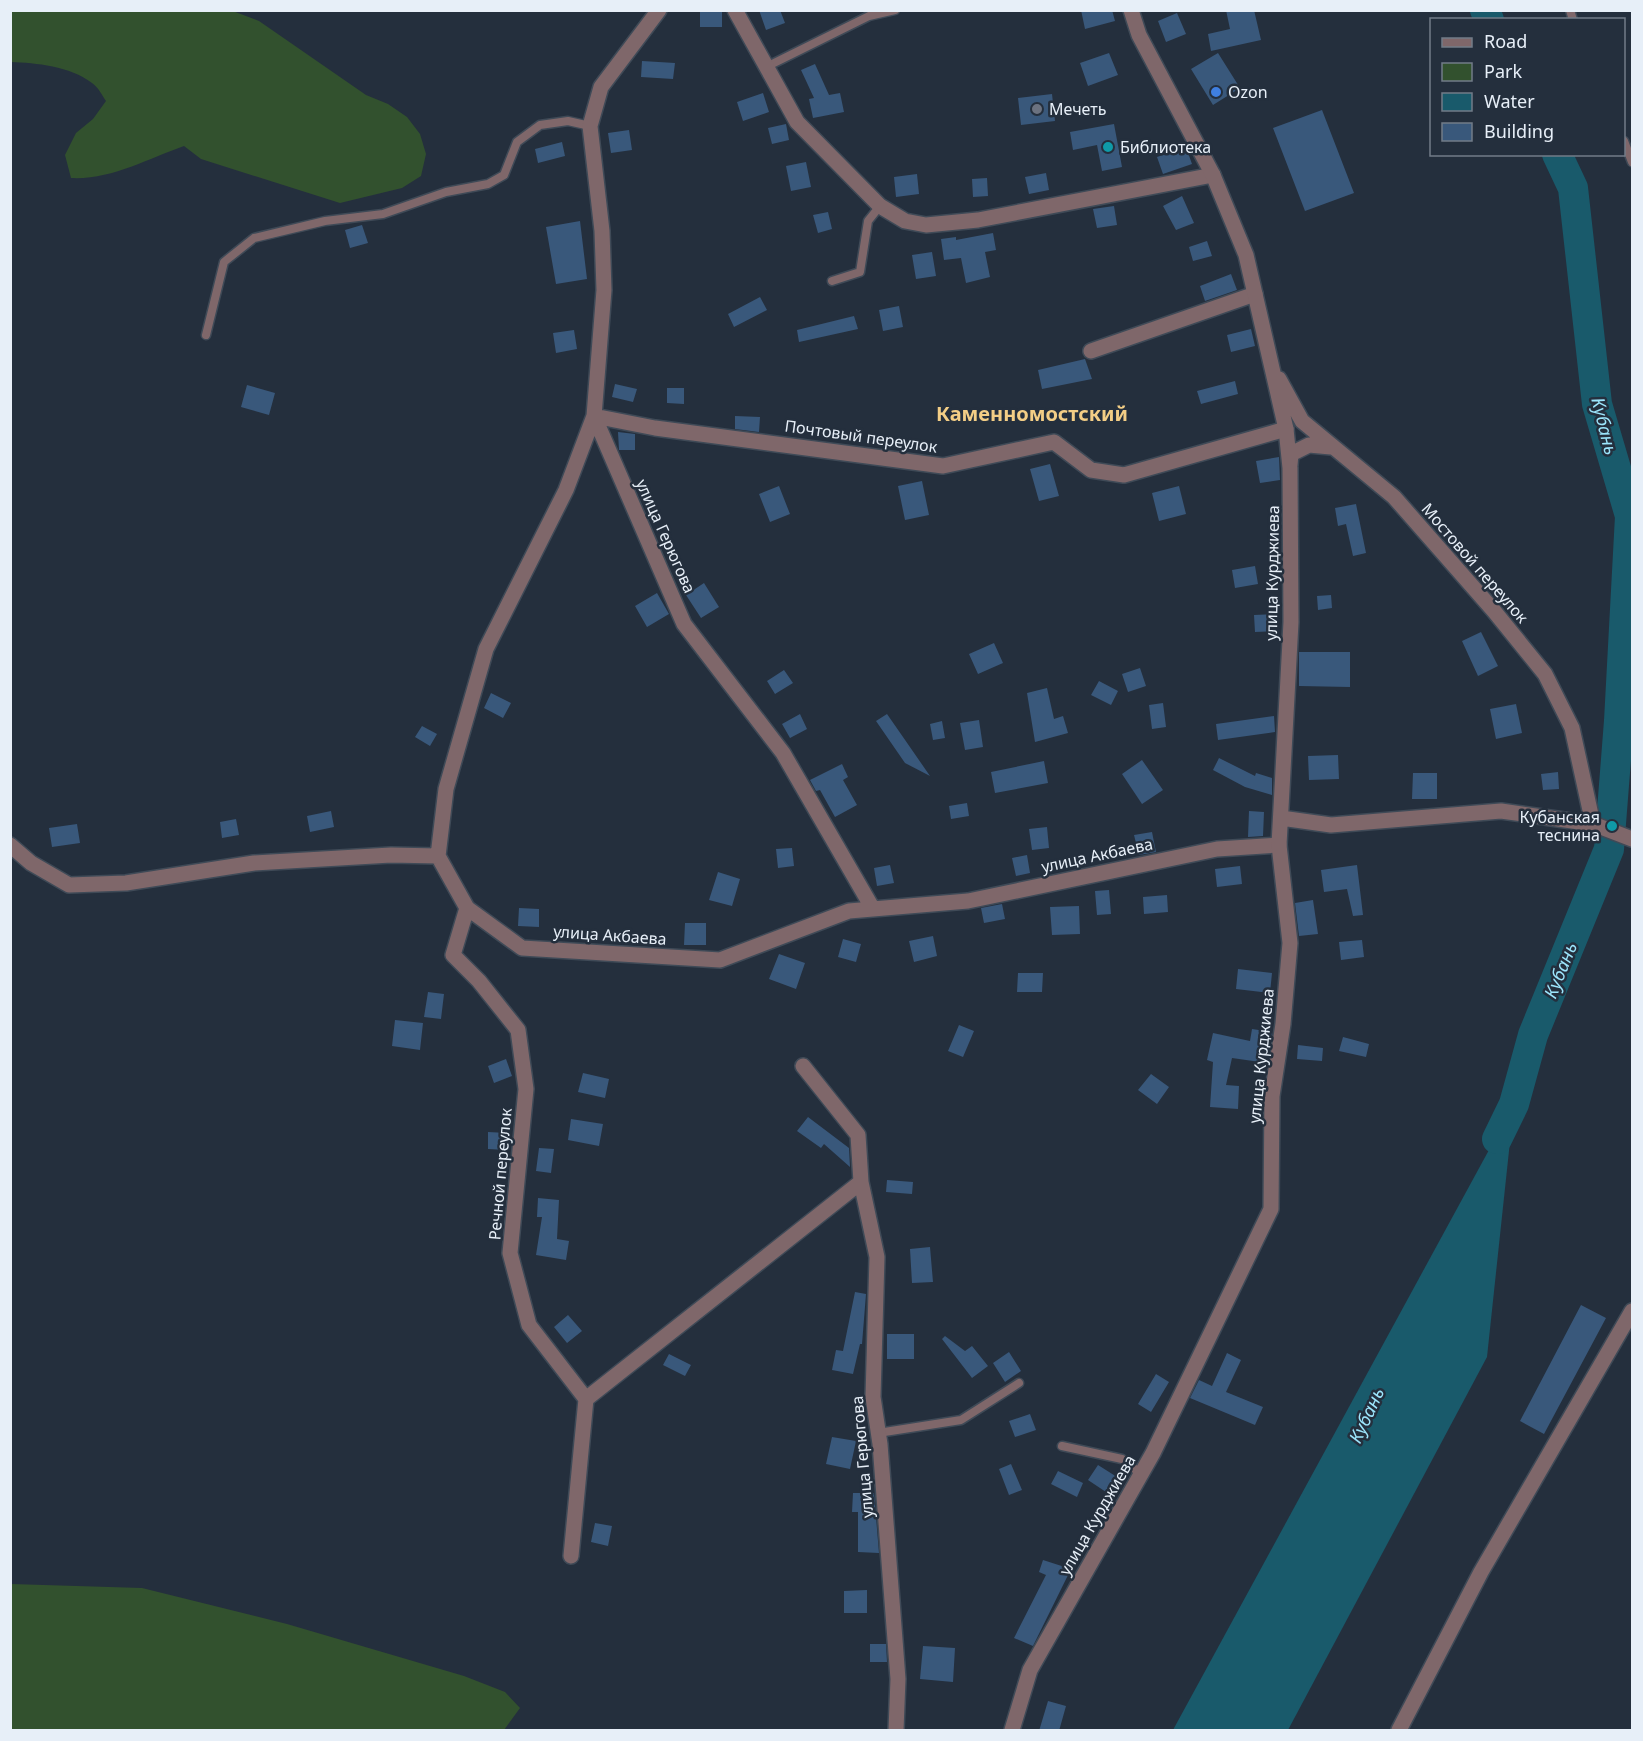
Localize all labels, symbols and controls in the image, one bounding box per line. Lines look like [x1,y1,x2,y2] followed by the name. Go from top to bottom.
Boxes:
[1430,18,1625,156] legend
[1484,29,1527,53] text: Road
[1484,59,1522,83] text: Park
[1228,81,1268,103] place label: Ozon
[1209,85,1223,99] marker: Ozon
[1484,89,1535,113] text: Water
[1049,98,1106,120] place label: Мечеть
[1030,102,1044,116] marker: Мечеть
[1484,119,1554,143] text: Building
[1120,136,1211,158] place label: Библиотека
[1101,140,1115,154] marker: Библиотека
[1586,395,1624,457] water label: Кубань
[936,400,1128,427] district label: Каменномостский
[783,414,939,458] street label: Почтовый переулок
[631,476,701,596] street label: улица Герюгова
[1417,498,1534,628] street label: Мостовой переулок
[1260,505,1284,641] street label: улица Курджиева
[1520,806,1600,846] place label: Кубанская теснина
[1605,819,1619,833] marker: Кубанская теснина
[1039,832,1155,878] street label: улица Акбаева
[553,920,667,950] street label: улица Акбаева
[1538,938,1582,1002] water label: Кубань
[1243,987,1279,1125] street label: улица Курджиева
[483,1107,517,1241] street label: Речной переулок
[1343,1383,1389,1447] water label: Кубань
[846,1395,878,1519] street label: улица Герюгова
[1054,1451,1140,1579] street label: улица Курджиева

